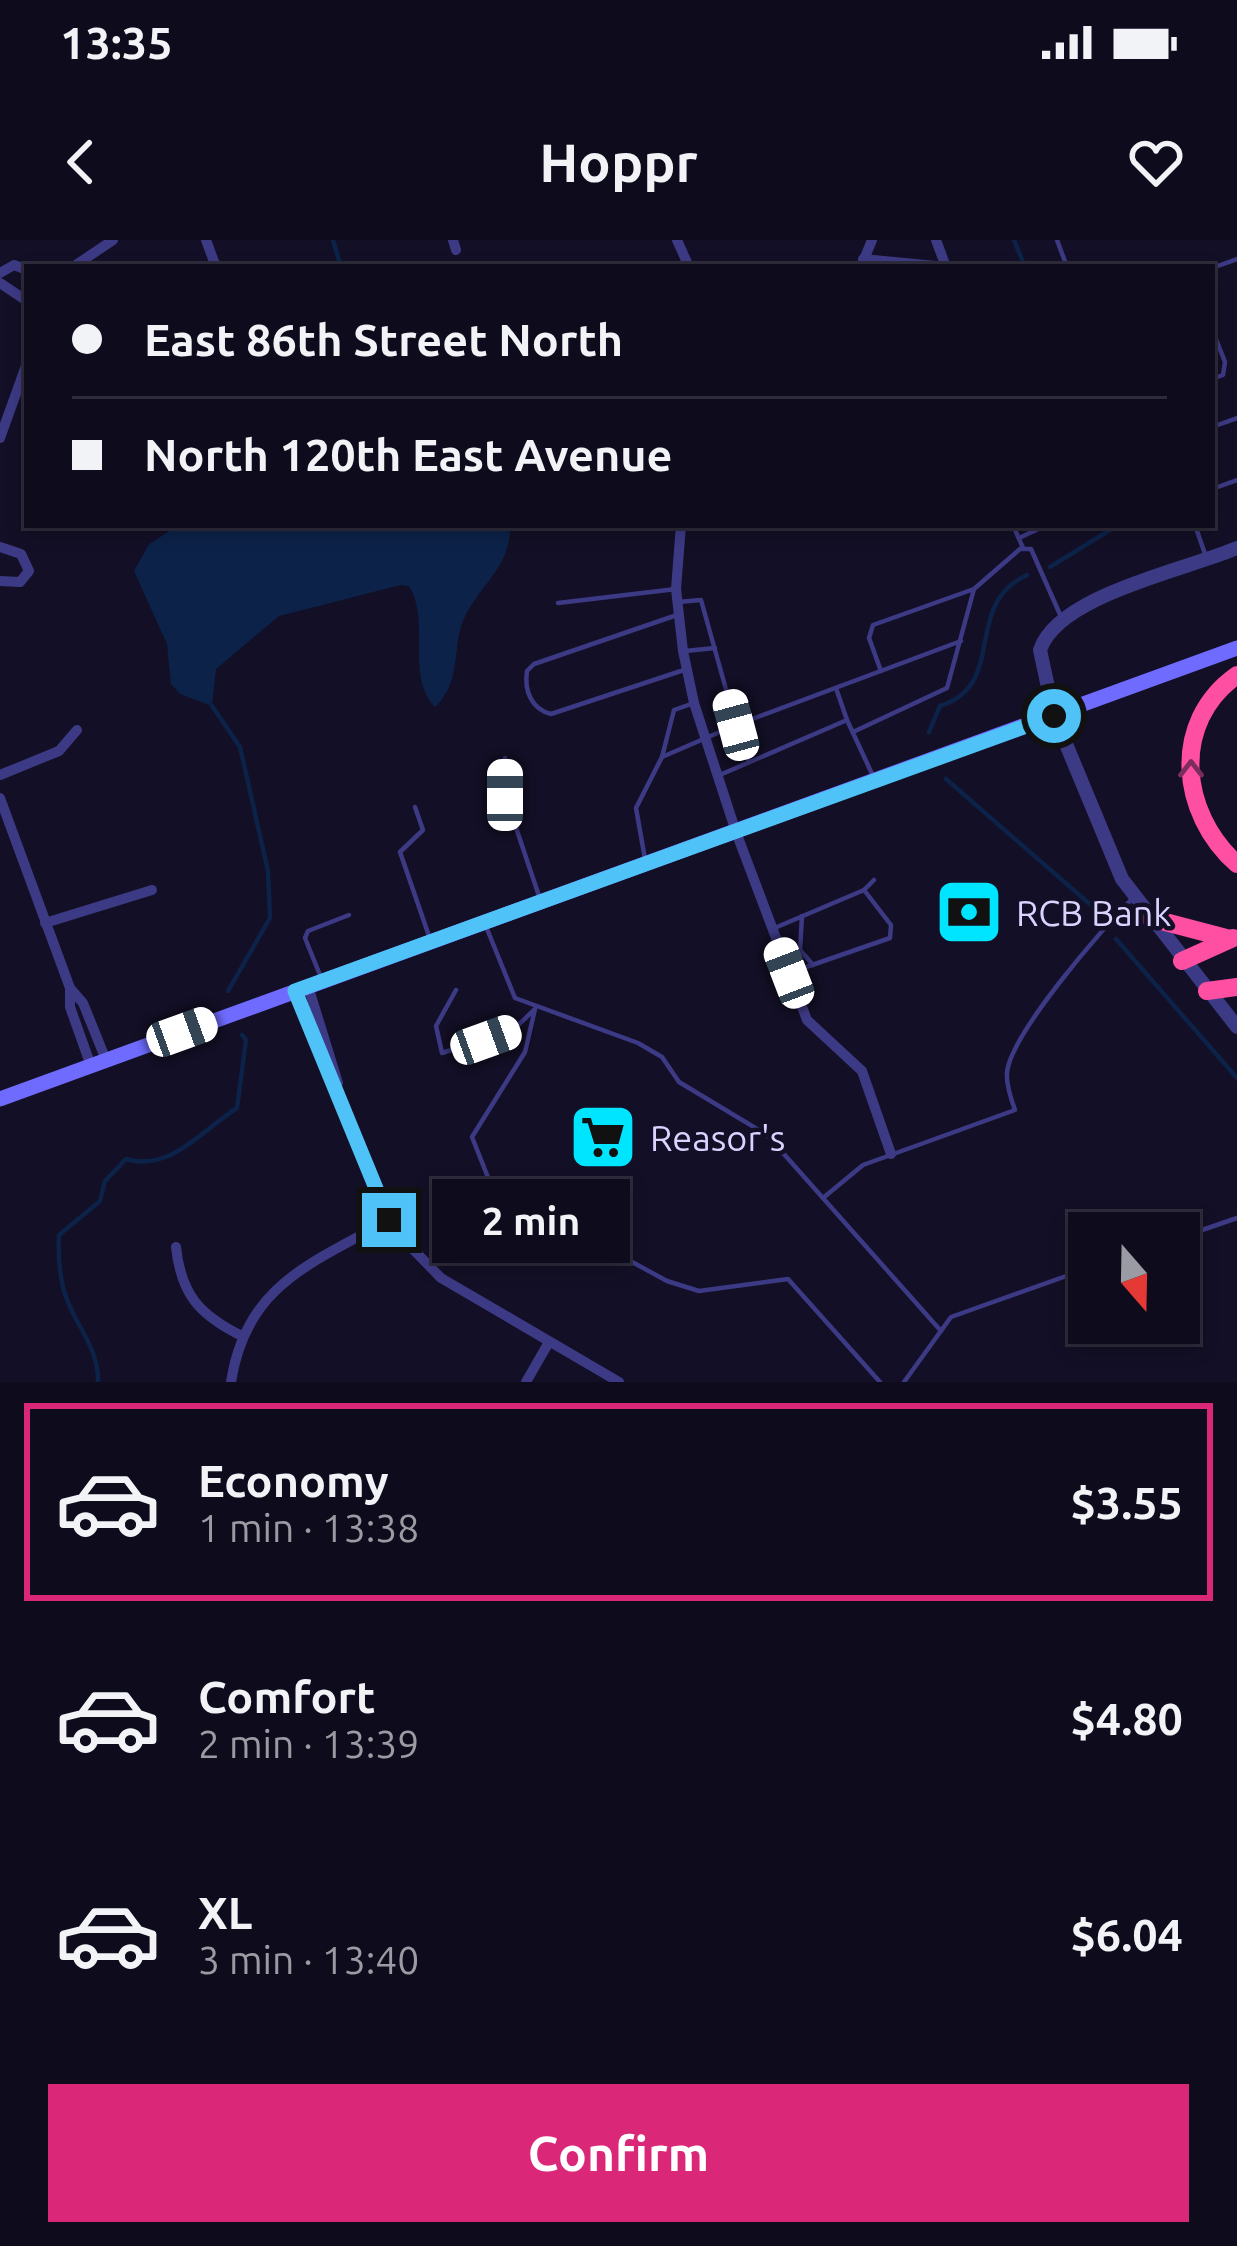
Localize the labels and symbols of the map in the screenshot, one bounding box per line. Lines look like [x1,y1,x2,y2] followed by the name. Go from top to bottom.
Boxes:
[709,686,763,764] car
[1027,689,1081,743] route start
[487,759,523,831] car
[1179,759,1205,778] one-way arrow
[934,877,1004,947] bank icon: RCB Bank
[1016,892,1171,933] place label: RCB Bank
[759,933,819,1013] car
[142,1003,222,1061] car
[446,1011,526,1069] car
[568,1102,638,1172] supermarket icon: Reasor's
[650,1117,785,1158] place label: Reasor's
[431,1178,629,1262] callout: 2 min
[362,1193,416,1247] route end
[1068,1212,1200,1344] north arrow

